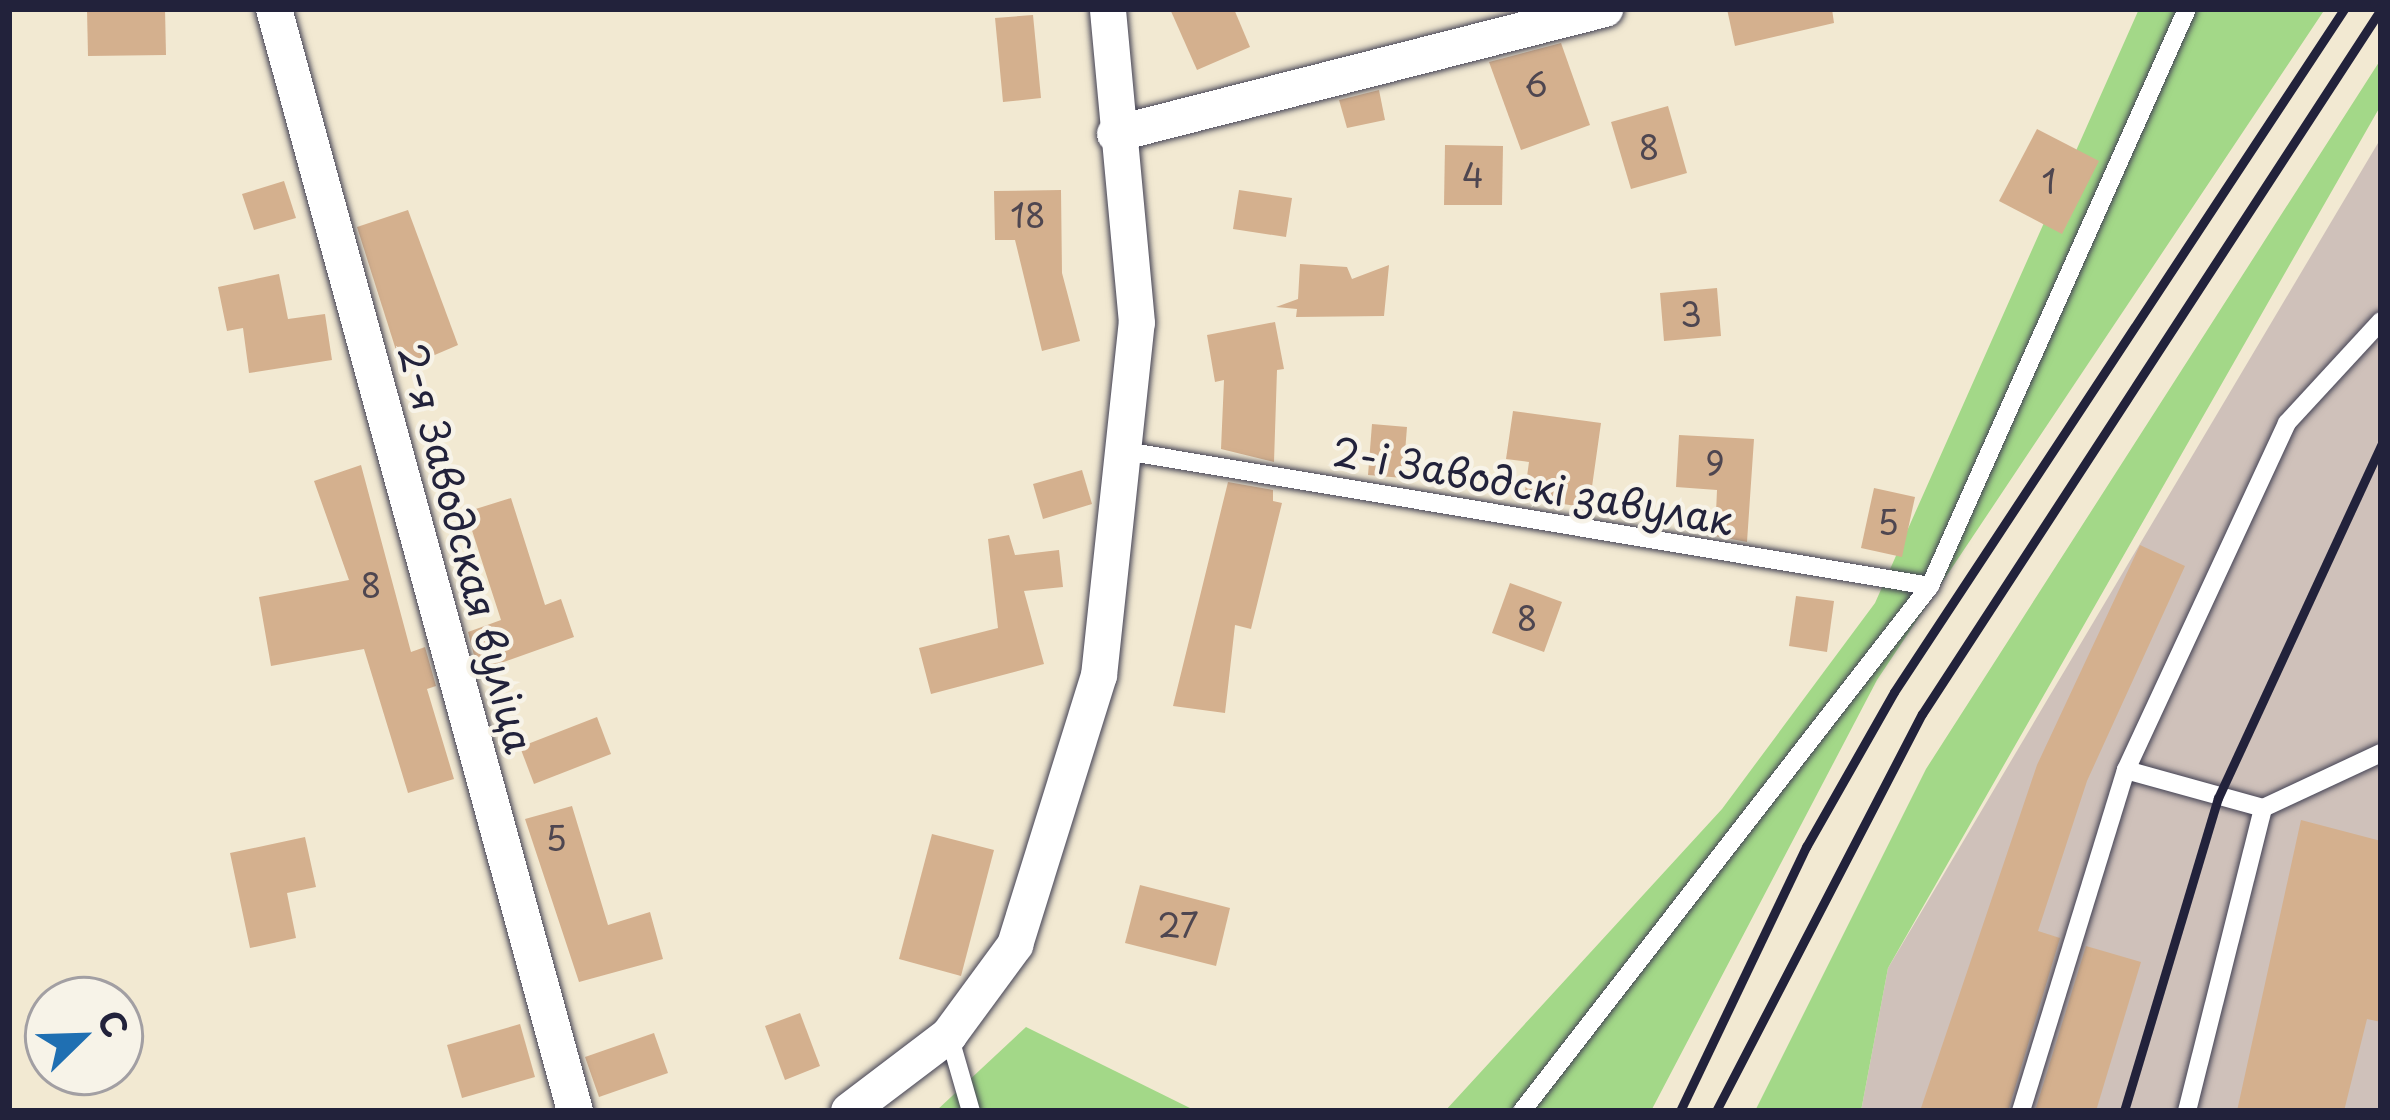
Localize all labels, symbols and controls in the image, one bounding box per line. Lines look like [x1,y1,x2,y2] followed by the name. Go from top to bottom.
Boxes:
[1524,64,1548,104] house number: 6
[1639,127,1659,167] house number: 8
[1462,155,1484,195] house number: 4
[2042,161,2056,201] house number: 1
[1010,195,1046,235] house number: 18
[1680,294,1702,334] house number: 3
[390,338,544,758] street label: 2-я Заводская вуліца
[1327,426,1739,544] street label: 2-і Заводскі завулак
[1705,443,1725,483] house number: 9
[1877,502,1899,542] house number: 5
[361,565,381,605] house number: 8
[1517,598,1537,638] house number: 8
[545,818,567,858] house number: 5
[1157,905,1199,945] house number: 27
[24,976,144,1096] north arrow
[87,1002,142,1044] text: С

